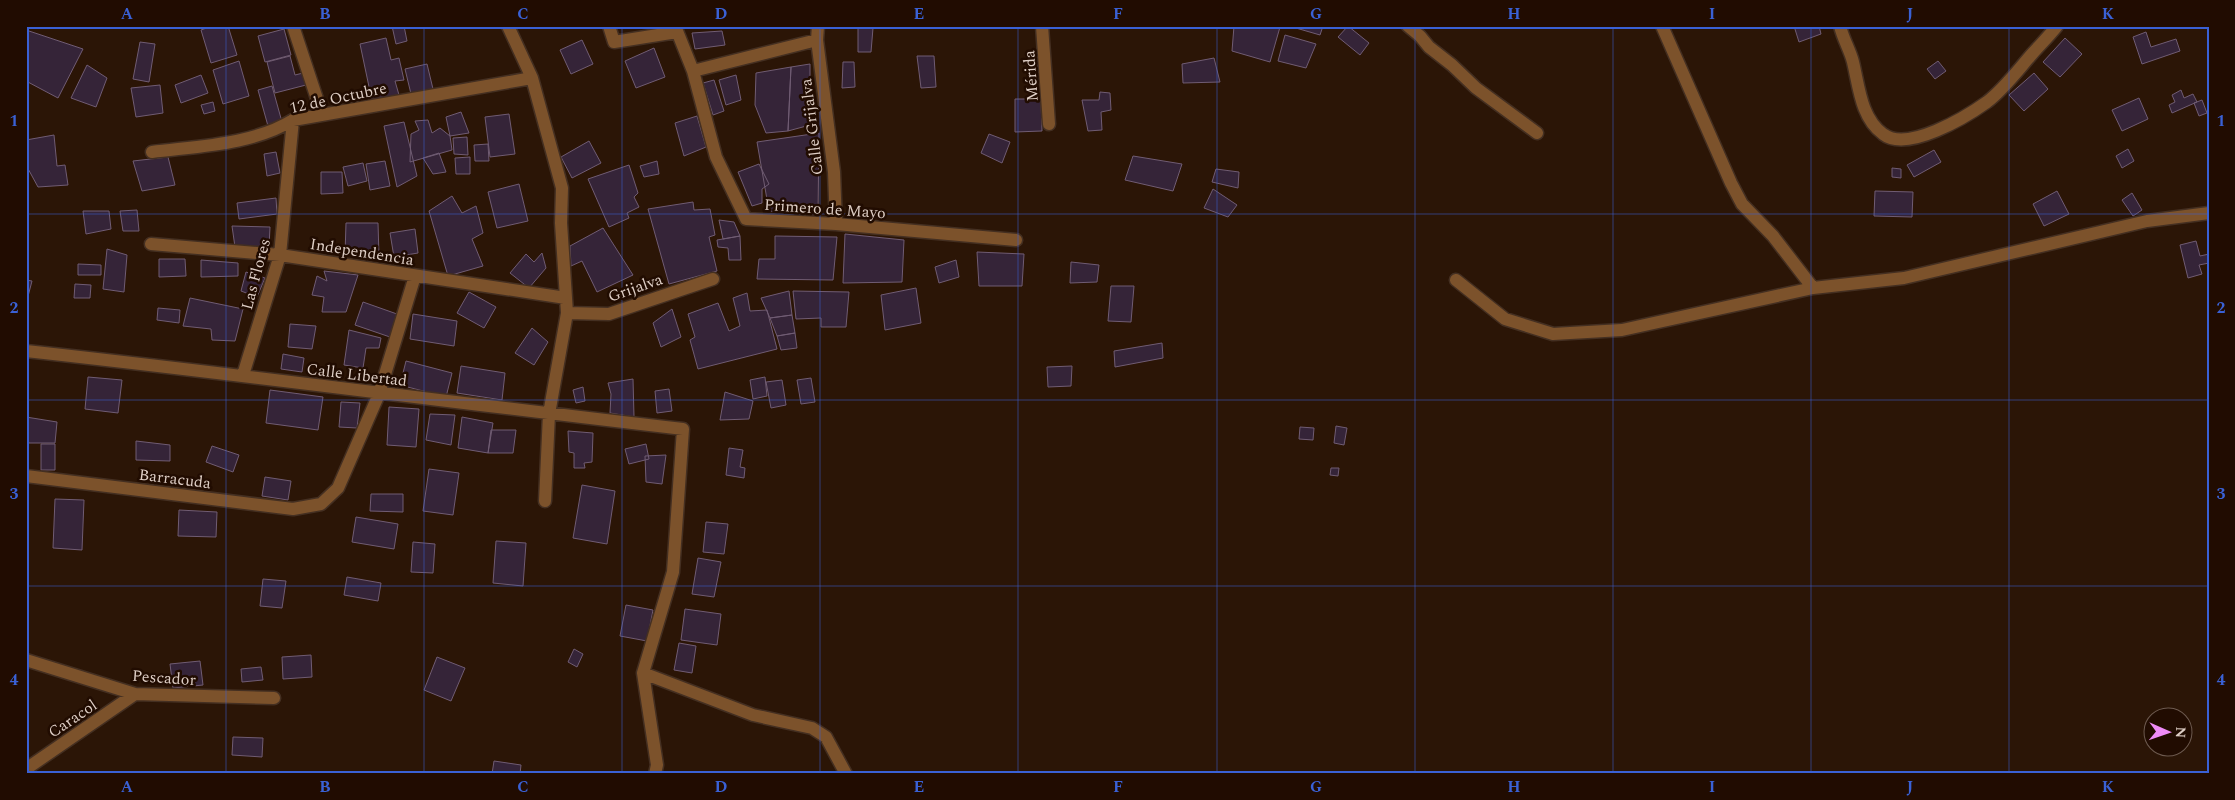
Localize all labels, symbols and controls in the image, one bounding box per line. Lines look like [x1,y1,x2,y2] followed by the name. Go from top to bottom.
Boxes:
[121,2,134,26] text: A
[319,2,331,26] text: B
[517,2,529,26] text: C
[715,2,728,26] text: D
[914,2,924,26] text: E
[1113,2,1123,26] text: F
[1310,2,1322,26] text: G
[1507,2,1521,26] text: H
[1709,2,1715,26] text: I
[1907,2,1914,26] text: J
[2102,2,2115,26] text: K
[1017,49,1045,102] street label: Mérida
[287,76,389,120] street label: 12 de Octubre
[794,77,830,177] street label: Calle Grijalva
[10,109,18,133] text: 1
[2217,109,2225,133] text: 1
[763,193,887,225] street label: Primero de Mayo
[308,232,416,272] street label: Independencia
[235,236,277,312] street label: Las Flores
[605,267,666,309] street label: Grijalva
[10,296,19,320] text: 2
[2217,296,2226,320] text: 2
[305,357,409,393] street label: Calle Libertad
[137,463,212,495] street label: Barracuda
[10,482,19,506] text: 3
[2217,482,2226,506] text: 3
[131,664,197,692] street label: Pescador
[10,668,19,692] text: 4
[2217,668,2226,692] text: 4
[43,694,102,744] street label: Caracol
[2142,708,2192,758] north arrow
[2170,726,2191,739] text: N
[121,775,134,799] text: A
[319,775,331,799] text: B
[517,775,529,799] text: C
[715,775,728,799] text: D
[914,775,924,799] text: E
[1113,775,1123,799] text: F
[1310,775,1322,799] text: G
[1507,775,1521,799] text: H
[1709,775,1715,799] text: I
[1907,775,1914,799] text: J
[2102,775,2115,799] text: K

